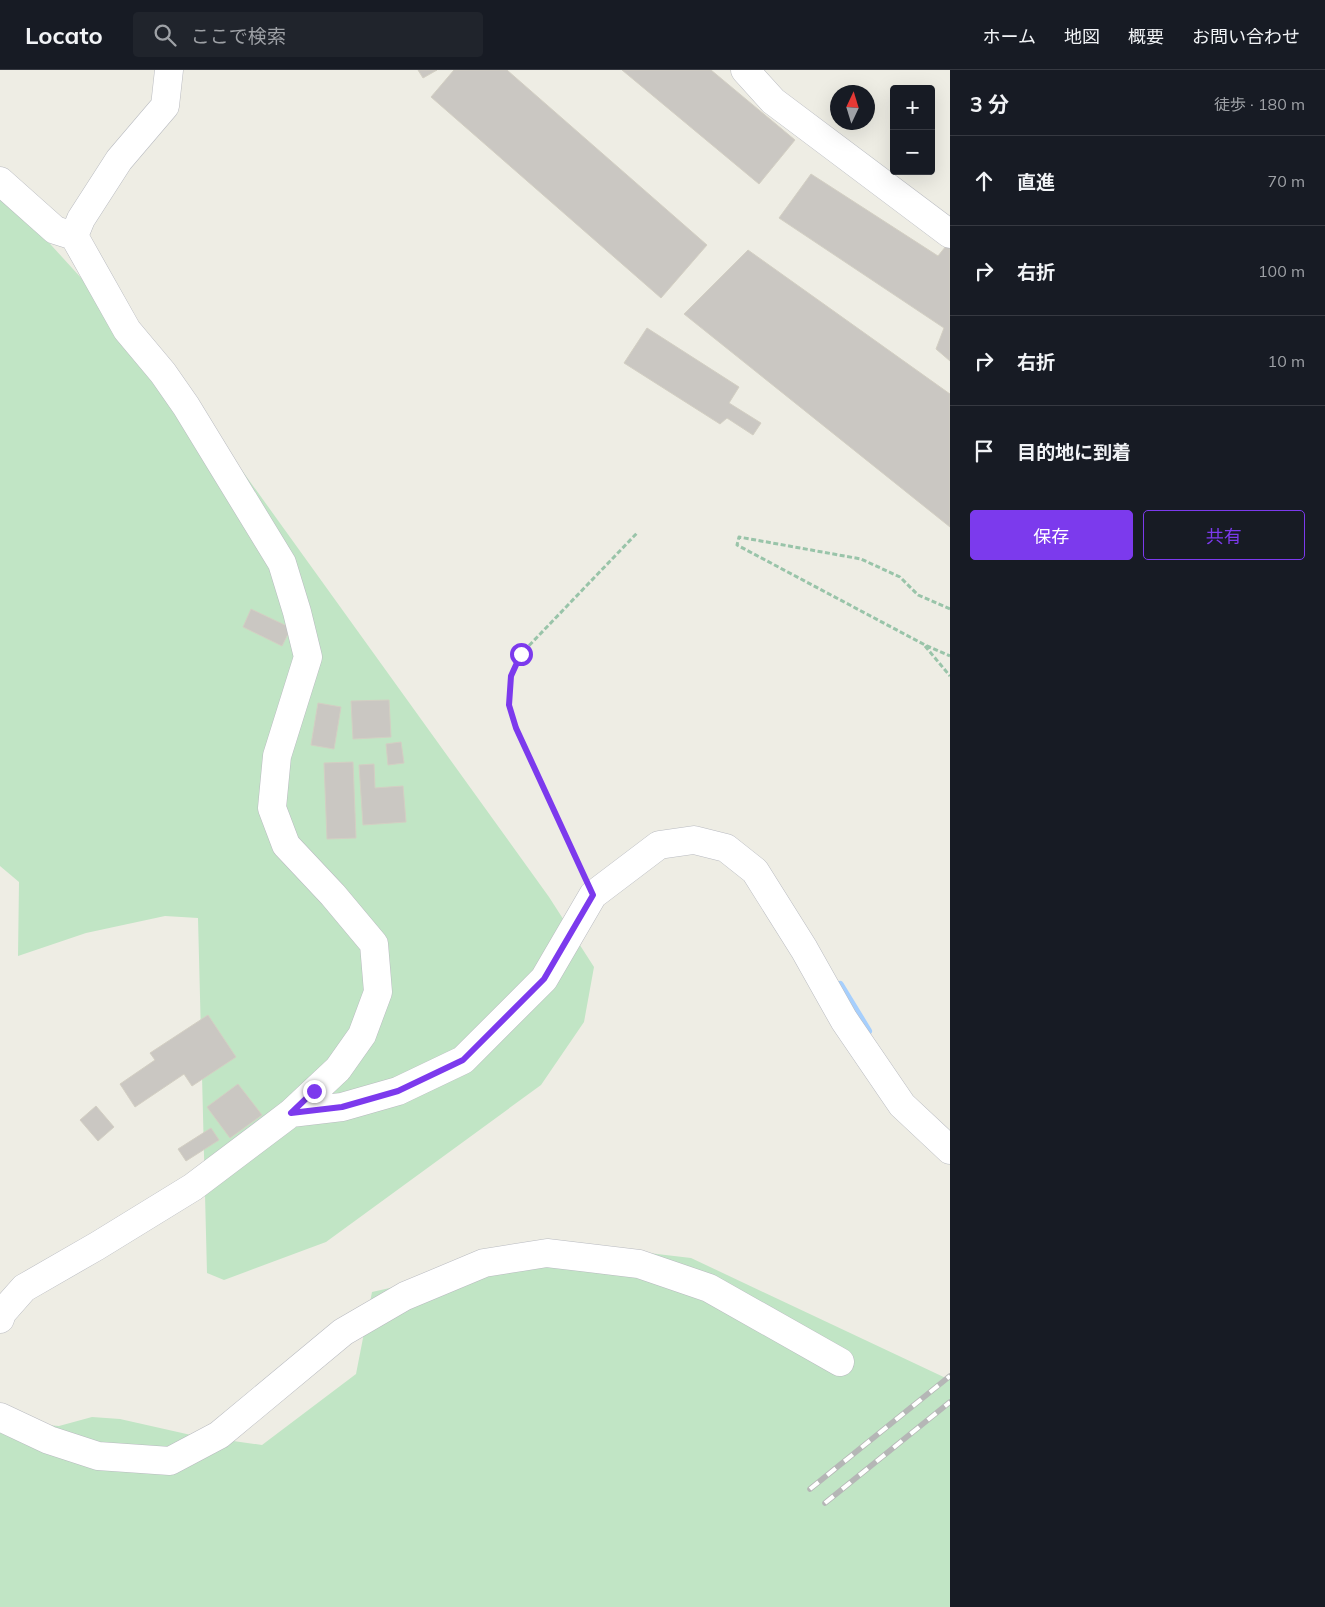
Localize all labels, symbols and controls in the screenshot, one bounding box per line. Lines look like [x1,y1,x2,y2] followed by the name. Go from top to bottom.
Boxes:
[133,12,483,57] search box
[25,20,103,50] text: Locato
[151,21,179,49] icon: search
[191,24,286,48] text: ここで検索
[983,25,1036,48] text: ホーム
[1064,25,1100,48] text: 地図
[1128,25,1164,48] text: 概要
[1192,25,1300,48] text: お問い合わせ
[830,85,875,130] north arrow
[890,85,935,175] map controls
[890,85,935,130] button: +
[970,91,1009,117] text: 3 分
[1214,94,1305,114] text: 徒歩 · 180 m
[890,130,935,175] button: −
[970,167,998,195] icon: ahead
[1017,170,1055,194] text: 直進
[1268,171,1305,191] text: 70 m
[970,257,998,285] icon: right
[1017,260,1055,284] text: 右折
[1258,261,1305,281] text: 100 m
[970,347,998,375] icon: right
[1017,350,1055,374] text: 右折
[1268,351,1305,371] text: 10 m
[970,437,998,465] icon: arrive
[1017,440,1131,464] text: 目的地に到着
[970,510,1133,560] button: 保存
[1143,510,1305,560] button: 共有
[510,643,533,666] route start
[303,1080,326,1103] route end

